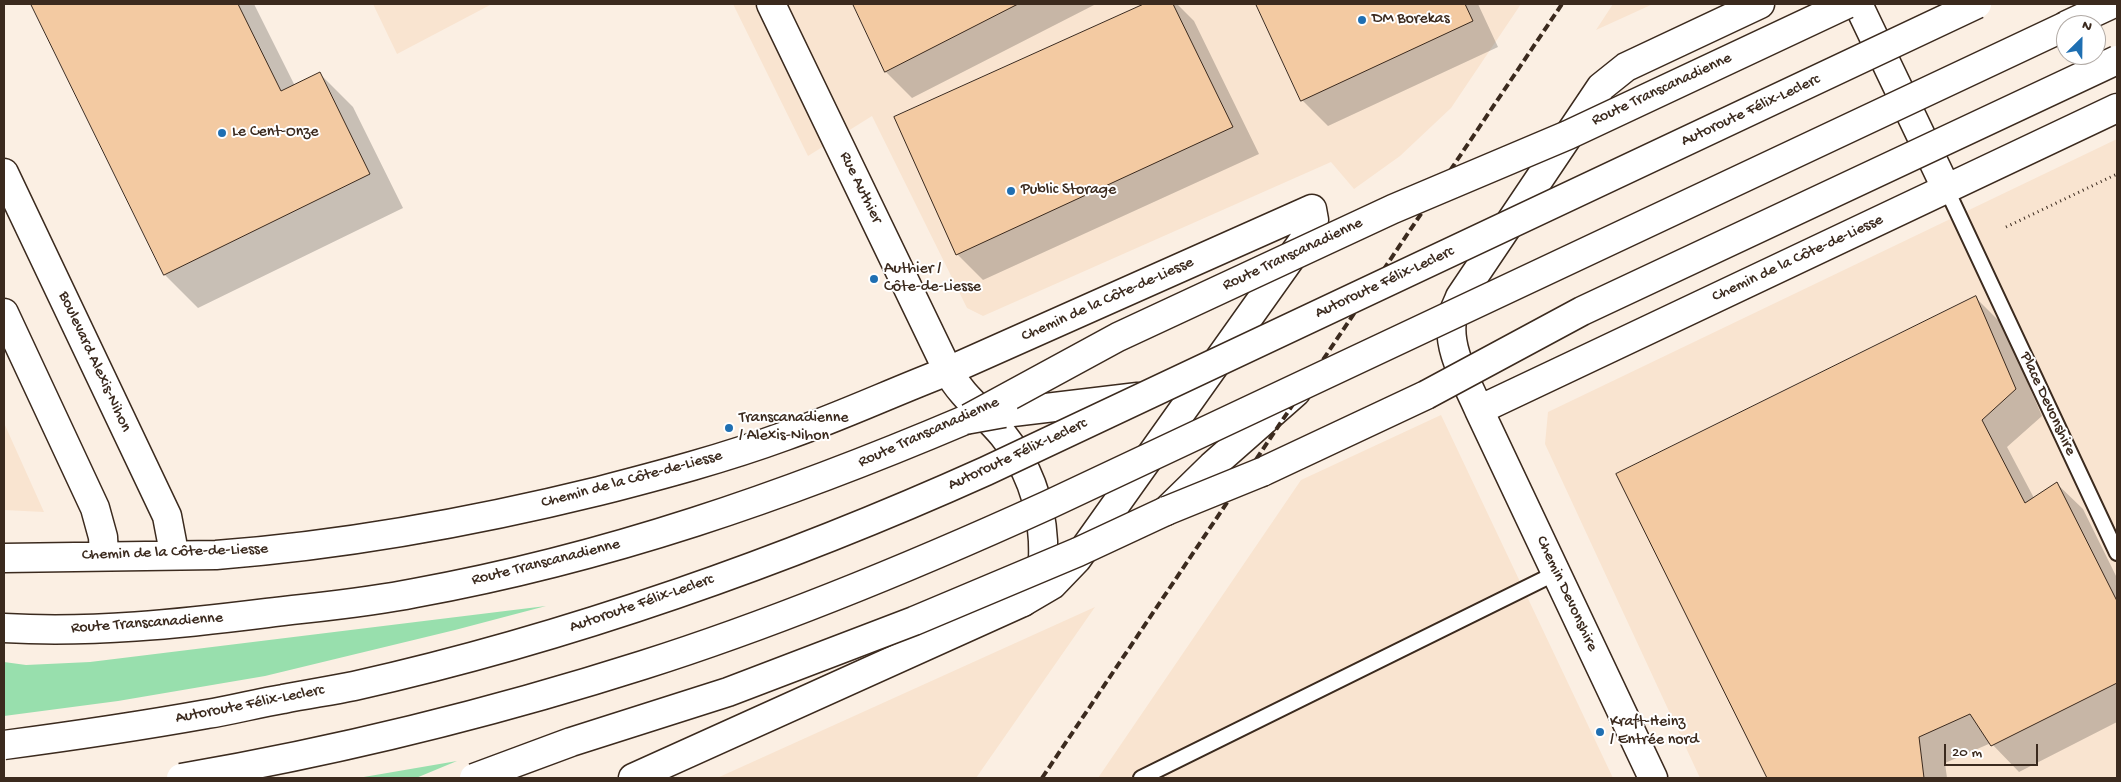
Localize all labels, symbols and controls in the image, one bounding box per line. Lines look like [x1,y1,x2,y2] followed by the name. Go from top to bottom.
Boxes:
[1372,10,1450,30] place label: DM Borekas
[1356,14,1368,26] marker: DM Borekas
[2056,15,2106,65] north arrow
[2079,17,2094,36] text: N
[1589,49,1735,131] street label: Route Transcanadienne
[1678,70,1824,152] street label: Autoroute Félix-Leclerc
[232,123,319,143] place label: Le Cent-Onze
[216,127,228,139] marker: Le Cent-Onze
[834,149,886,227] street label: Rue Authier
[1021,181,1116,201] place label: Public Storage
[1005,185,1017,197] marker: Public Storage
[1709,211,1887,307] street label: Chemin de la Côte-de-Liesse
[1220,214,1366,296] street label: Route Transcanadienne
[1312,242,1458,324] street label: Autoroute Félix-Leclerc
[1019,253,1197,347] street label: Chemin de la Côte-de-Liesse
[884,260,981,298] place label: Authier / Côte-de-Liesse
[868,273,880,285] marker: Authier / Côte-de-Liesse
[53,289,135,435] street label: Boulevard Alexis-Nihon
[2015,349,2079,459] street label: Place Devonshire
[856,393,1002,473] street label: Route Transcanadienne
[739,409,849,447] place label: Transcanadienne / Alexis-Nihon
[945,414,1091,496] street label: Autoroute Félix-Leclerc
[723,422,735,434] marker: Transcanadienne / Alexis-Nihon
[539,447,725,513] street label: Chemin de la Côte-de-Liesse
[1531,533,1601,655] street label: Chemin Devonshire
[470,535,622,591] street label: Route Transcanadienne
[82,540,268,566] street label: Chemin de la Côte-de-Liesse
[567,570,717,638] street label: Autoroute Félix-Leclerc
[70,609,224,639] street label: Route Transcanadienne
[174,681,326,729] street label: Autoroute Félix-Leclerc
[1610,713,1699,751] place label: Kraft-Heinz / Entrée nord
[1594,726,1606,738] marker: Kraft-Heinz / Entrée nord
[1946,734,2040,766] scale bar
[1952,744,1982,762] text: 20 m

